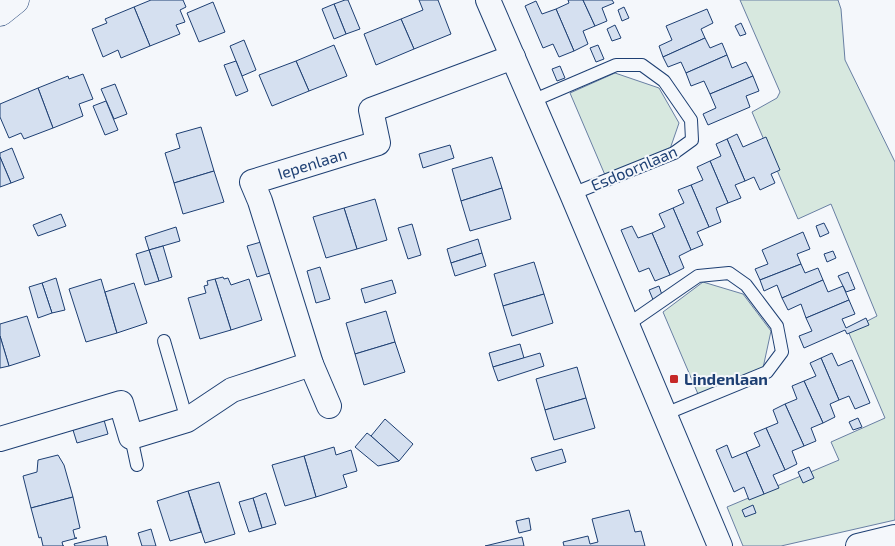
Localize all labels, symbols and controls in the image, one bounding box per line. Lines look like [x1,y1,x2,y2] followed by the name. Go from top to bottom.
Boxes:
[588,141,680,194] street label: Esdoornlaan
[275,143,349,183] street label: Iepenlaan
[684,369,768,388] place label: Lindenlaan
[668,373,680,385] marker: Lindenlaan

